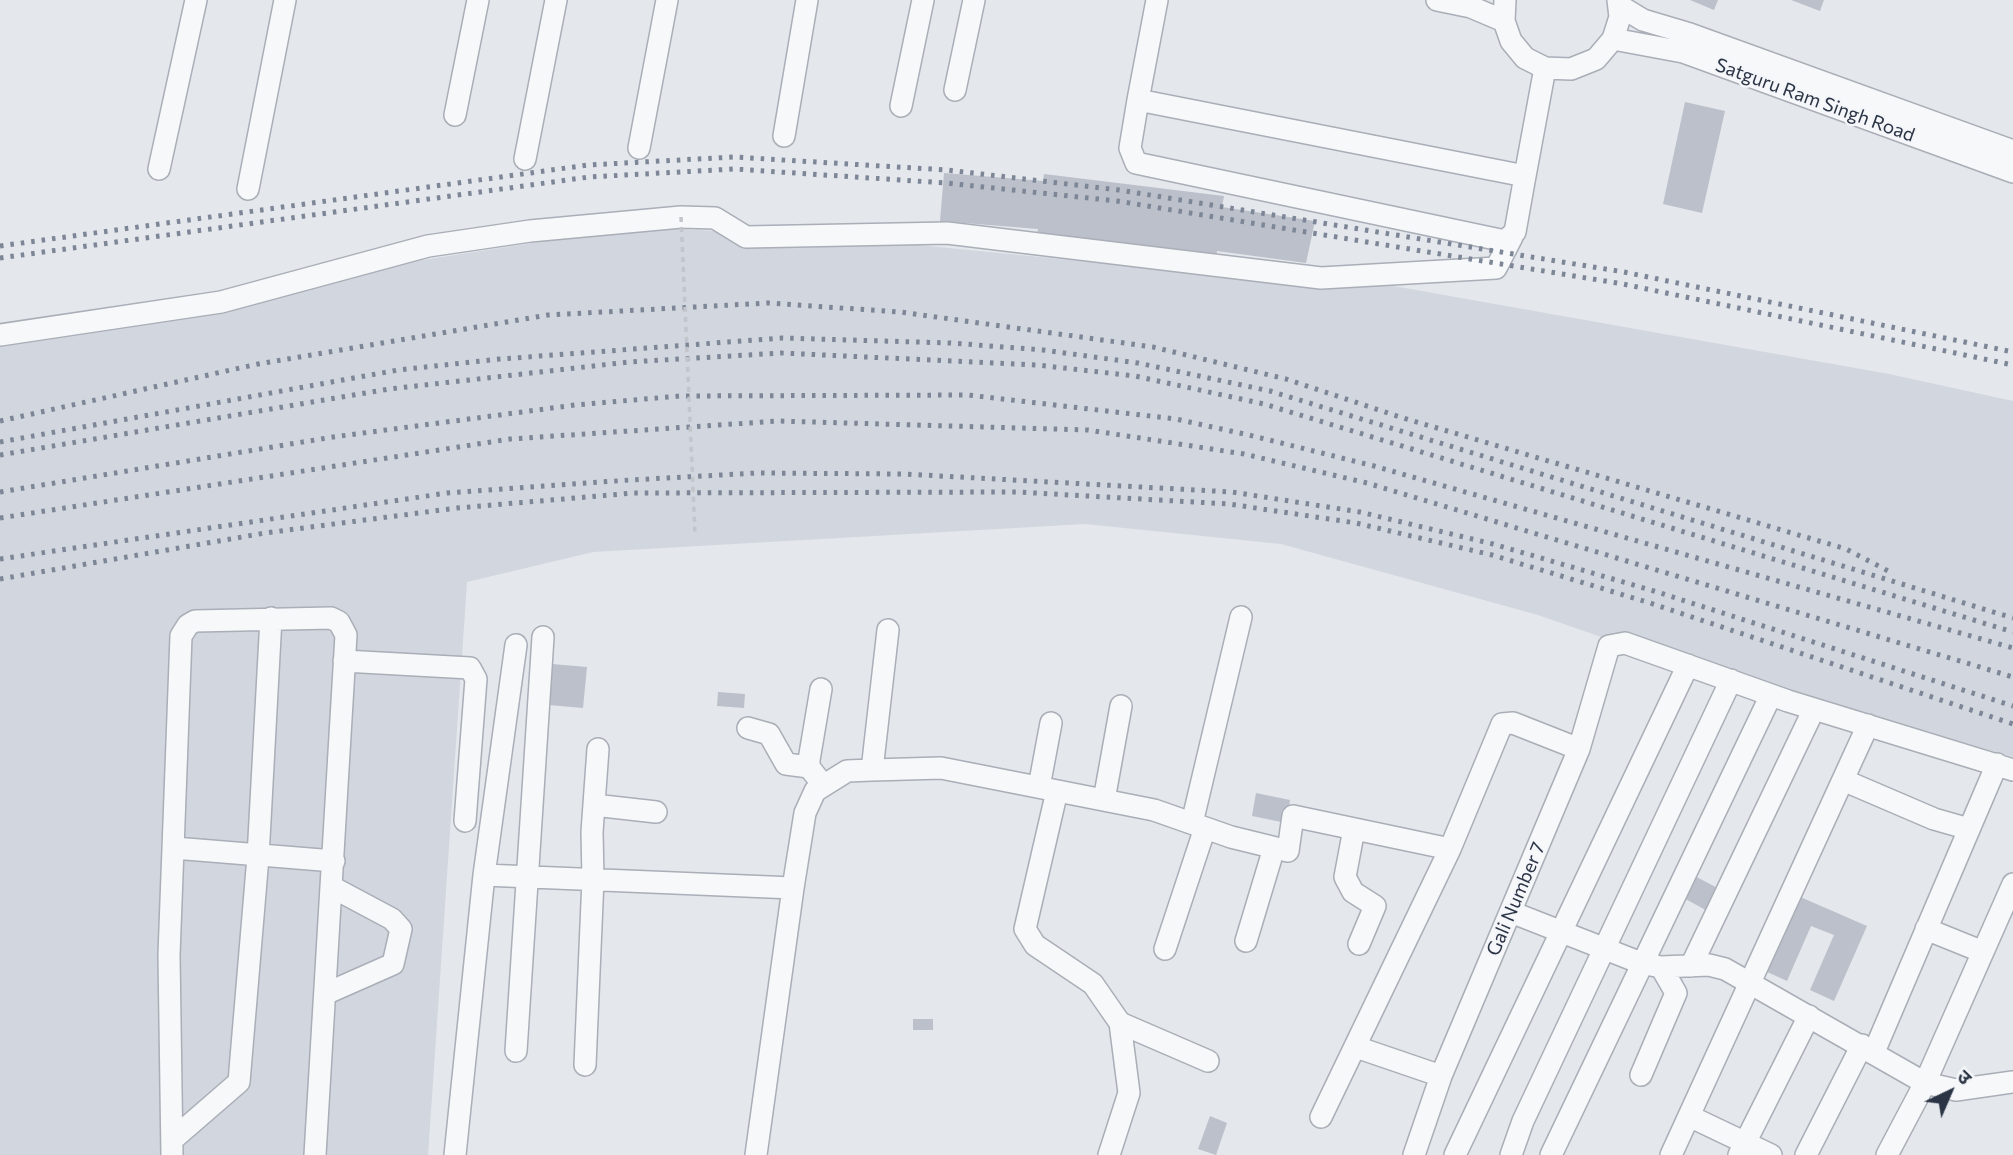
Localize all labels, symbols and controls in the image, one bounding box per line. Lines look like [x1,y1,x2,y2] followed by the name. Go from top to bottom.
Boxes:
[1712,53,1918,147] street label: Satguru Ram Singh Road
[1482,839,1550,959] street label: Gali Number 7
[1915,1057,1985,1127] north arrow
[1953,1064,1977,1089] text: उ

